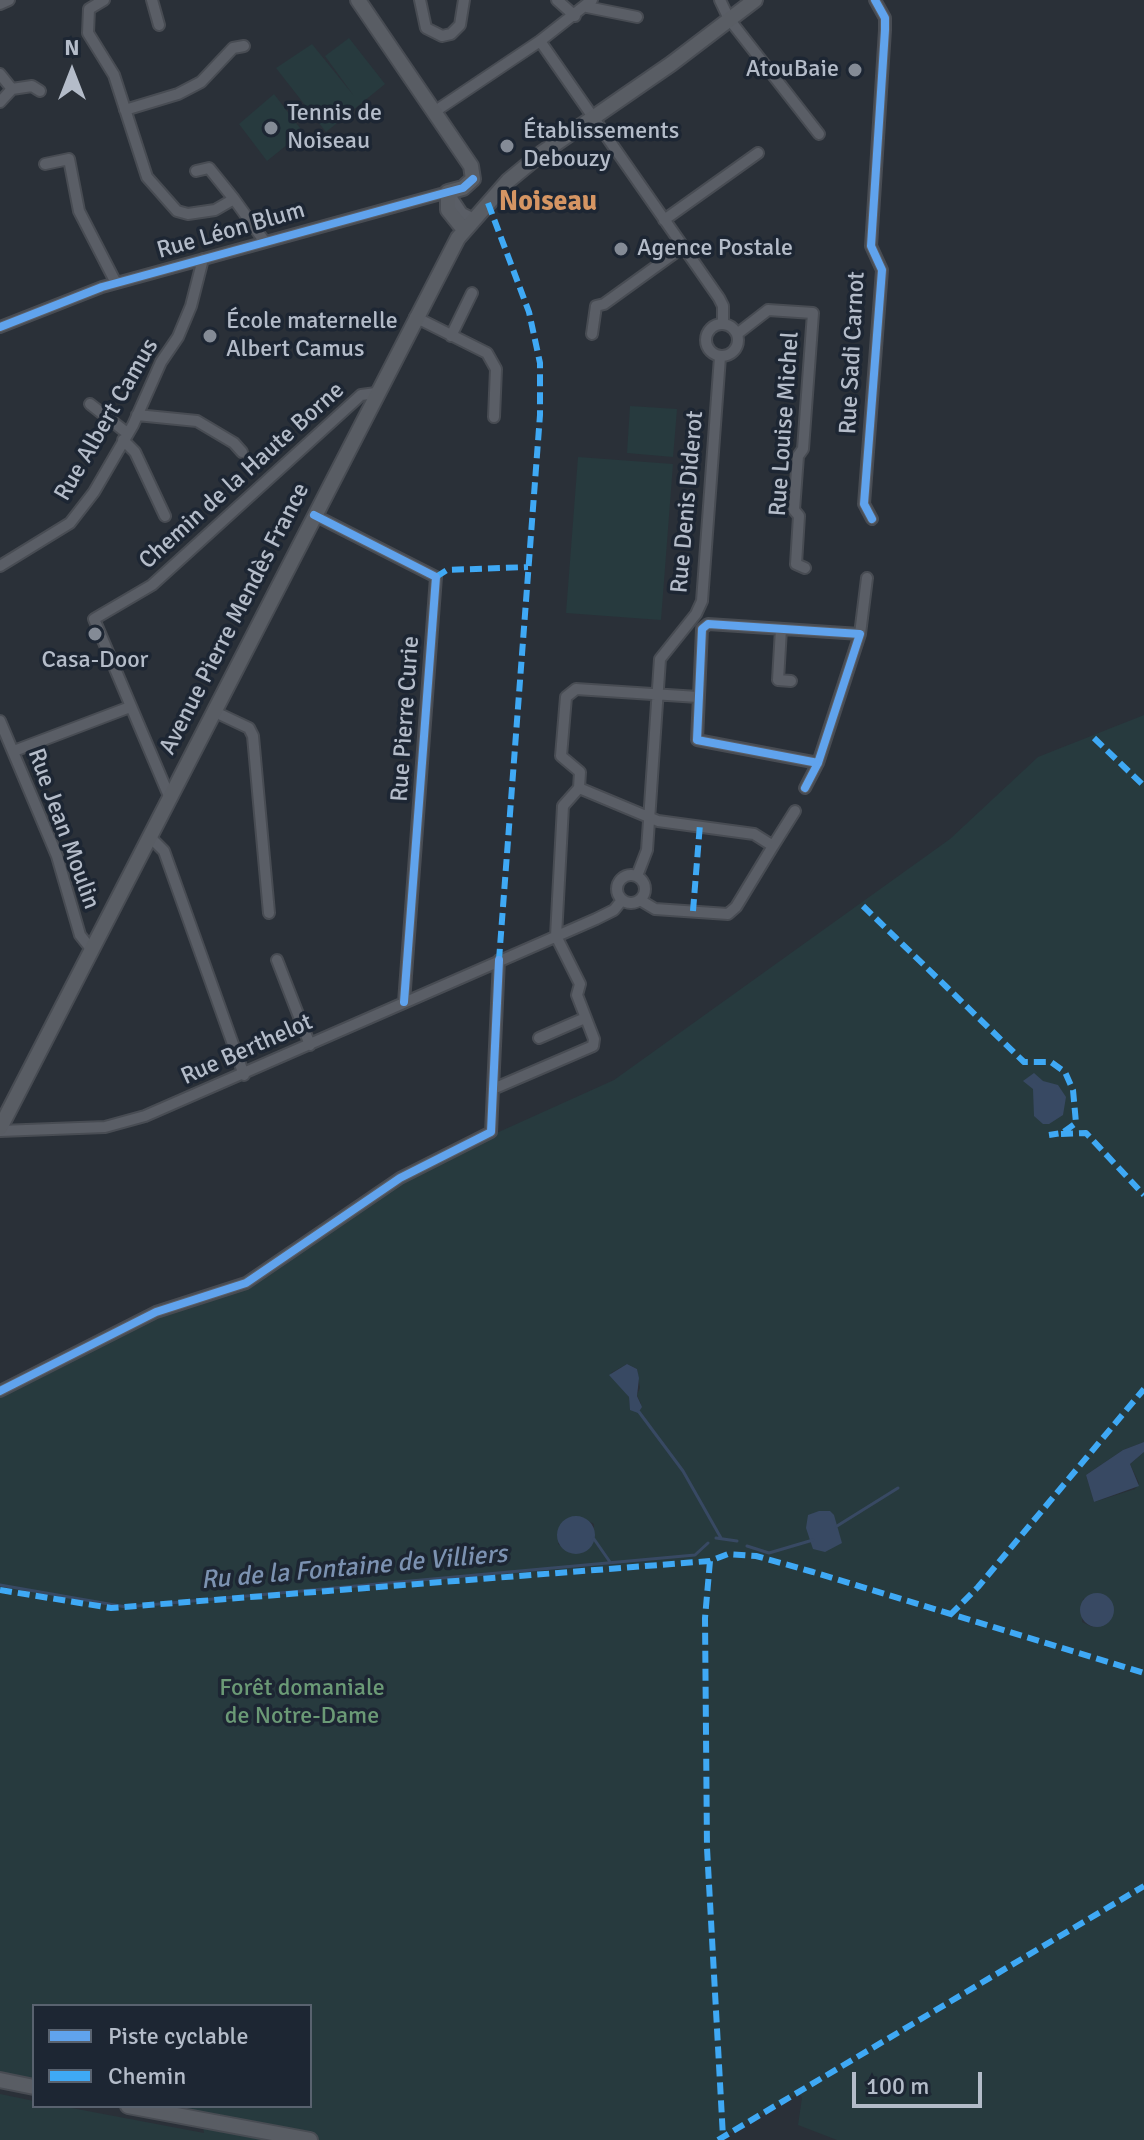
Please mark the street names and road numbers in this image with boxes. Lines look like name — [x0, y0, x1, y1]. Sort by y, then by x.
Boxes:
street label: Rue Léon Blum — [154, 196, 308, 266]
street label: Rue Sadi Carnot — [834, 271, 872, 435]
street label: Rue Louise Michel — [764, 331, 806, 517]
street label: Rue Albert Camus — [49, 334, 165, 506]
street label: Chemin de la Haute Borne — [134, 376, 350, 576]
street label: Rue Denis Diderot — [666, 410, 710, 594]
street label: Avenue Pierre Mendès France — [154, 478, 316, 760]
street label: Rue Pierre Curie — [386, 635, 426, 803]
street label: Rue Jean Moulin — [21, 745, 105, 913]
street label: Rue Berthelot — [177, 1008, 317, 1092]

